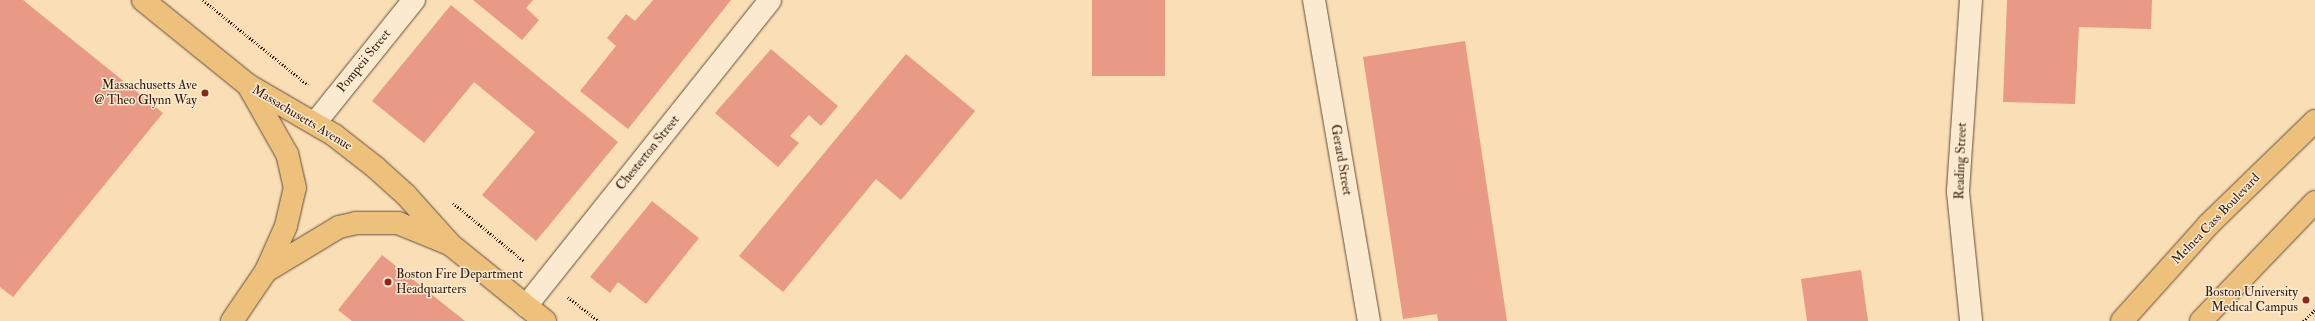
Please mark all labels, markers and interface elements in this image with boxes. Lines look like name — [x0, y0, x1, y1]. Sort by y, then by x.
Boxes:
street label: Pompeii Street — [334, 26, 394, 96]
place label: Massachusetts Ave @ Theo Glynn Way — [94, 78, 197, 109]
street label: Massachusetts Avenue — [249, 82, 355, 154]
marker: Massachusetts Ave @ Theo Glynn Way — [200, 88, 210, 98]
street label: Chesterton Street — [613, 112, 683, 194]
street label: Reading Street — [1952, 122, 1970, 200]
street label: Gerard Street — [1327, 123, 1355, 197]
street label: Melnea Cass Boulevard — [2169, 170, 2263, 268]
place label: Boston Fire Department Headquarters — [396, 267, 523, 298]
marker: Boston Fire Department Headquarters — [383, 277, 393, 287]
place label: Boston University Medical Campus — [2205, 285, 2298, 316]
marker: Boston University Medical Campus — [2301, 295, 2311, 305]

